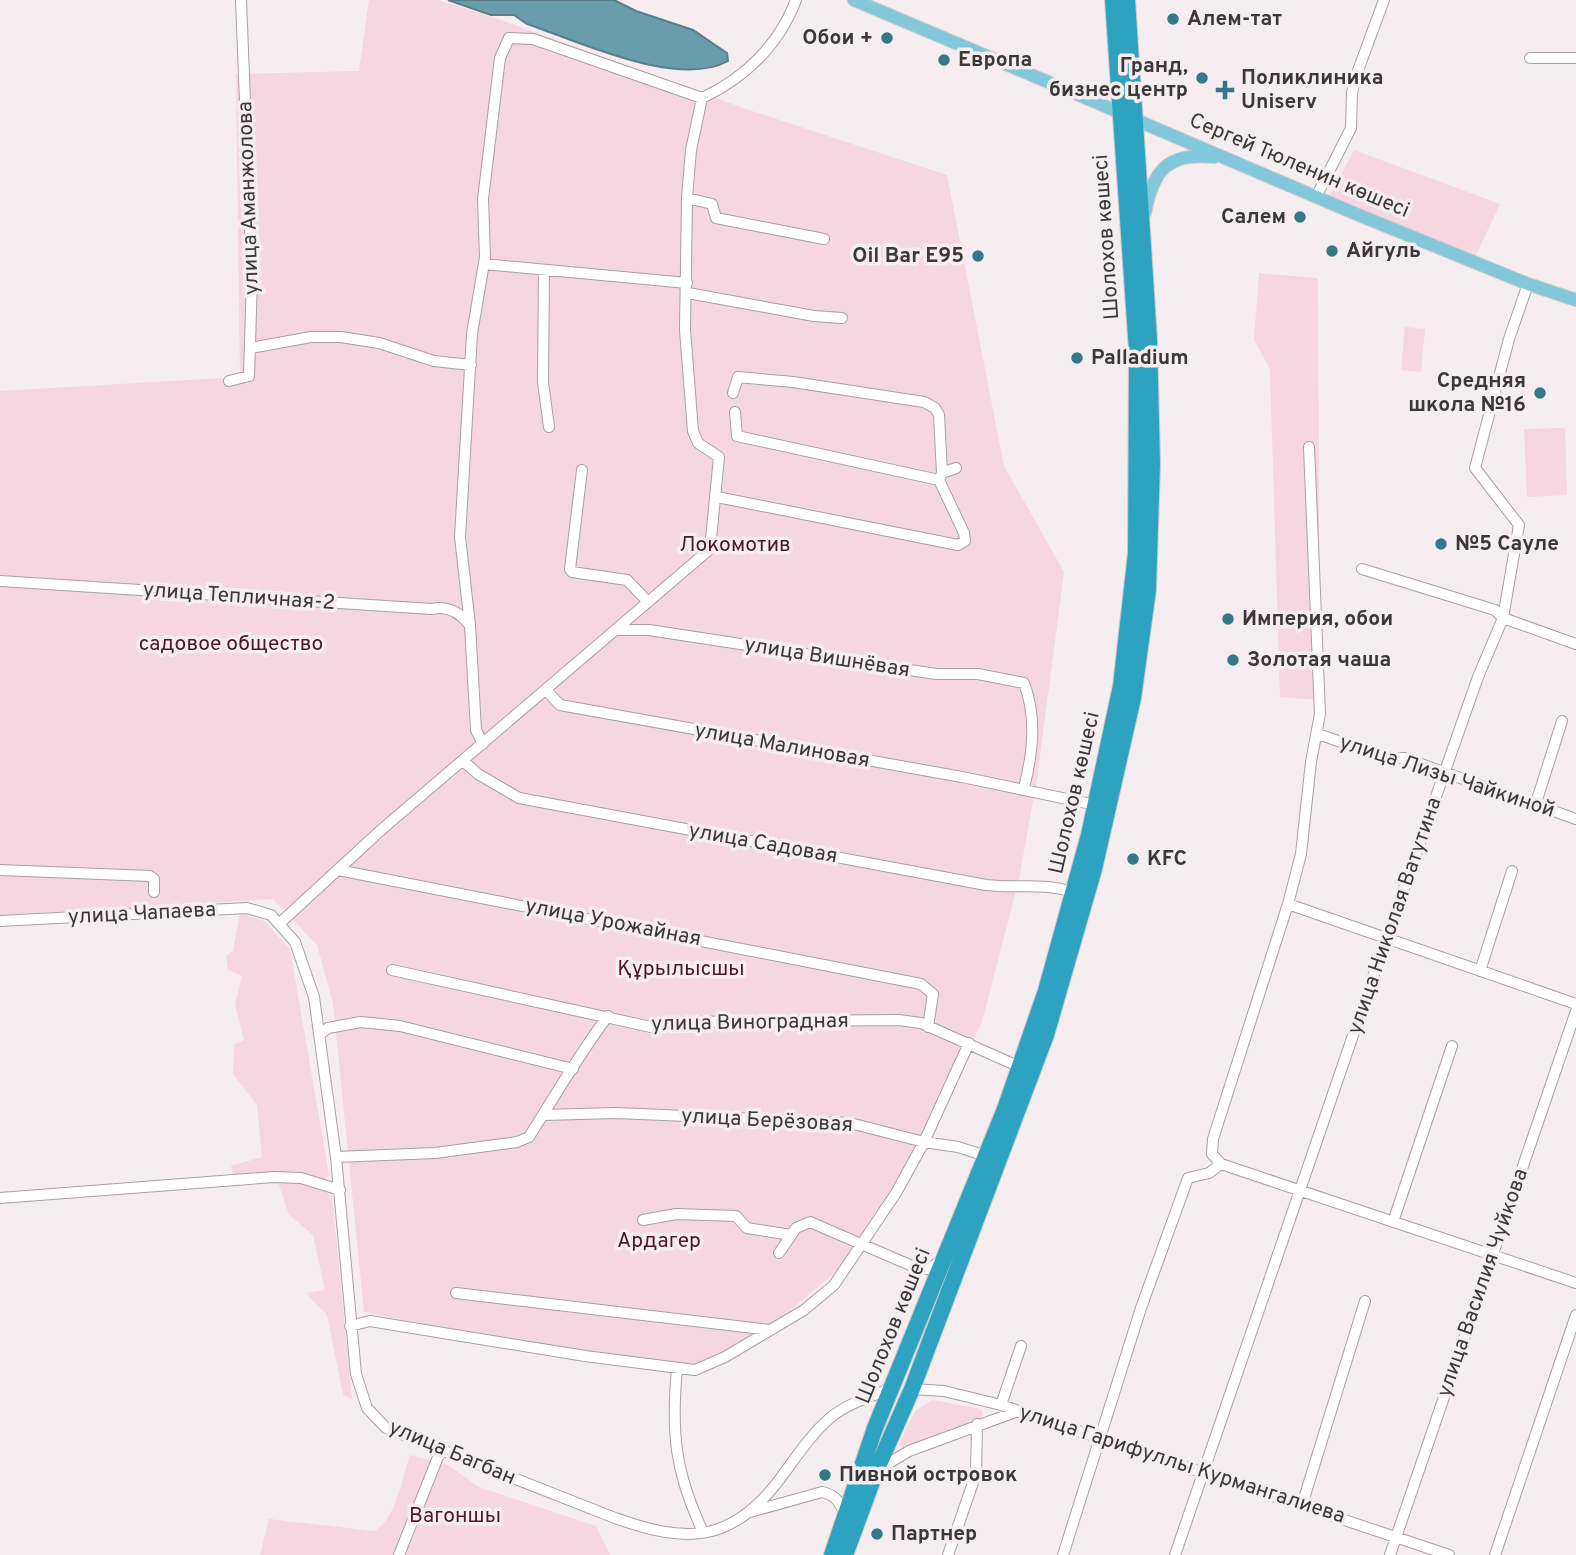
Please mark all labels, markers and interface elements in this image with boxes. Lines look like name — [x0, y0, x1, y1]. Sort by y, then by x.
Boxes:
place label: Алем-тат — [1187, 6, 1282, 33]
marker: Алем-тат — [1165, 11, 1181, 27]
place label: Обои + — [802, 25, 873, 52]
marker: Обои + — [879, 30, 895, 46]
place label: Европа — [958, 47, 1032, 74]
marker: Европа — [936, 52, 952, 68]
place label: Гранд, бизнес центр — [1049, 53, 1188, 104]
place label: Поликлиника Uniserv — [1241, 65, 1384, 116]
marker: Гранд, бизнес центр — [1194, 70, 1210, 86]
marker: Поликлиника Uniserv — [1215, 80, 1235, 100]
street label: улица Аманжолова — [232, 101, 266, 295]
street label: Сергей Тюленин көшесі — [1185, 107, 1413, 225]
street label: Шолохов көшесі — [1088, 153, 1126, 321]
place label: Салем — [1221, 204, 1286, 231]
marker: Салем — [1292, 209, 1308, 225]
place label: Айгуль — [1346, 238, 1421, 265]
place label: Oil Bar E95 — [852, 243, 964, 270]
marker: Айгуль — [1324, 243, 1340, 259]
marker: Oil Bar E95 — [970, 248, 986, 264]
place label: Palladium — [1091, 345, 1189, 372]
marker: Palladium — [1069, 350, 1085, 366]
place label: Средняя школа №16 — [1408, 368, 1526, 419]
marker: Средняя школа №16 — [1532, 385, 1548, 401]
place label: №5 Сауле — [1455, 531, 1559, 558]
park label: Локомотив — [679, 532, 791, 559]
marker: №5 Сауле — [1433, 536, 1449, 552]
street label: улица Тепличная-2 — [142, 577, 336, 617]
place label: Империя, обои — [1242, 606, 1393, 633]
marker: Империя, обои — [1220, 611, 1236, 627]
park label: садовое общество — [139, 631, 323, 658]
street label: улица Вишнёвая — [742, 632, 912, 684]
place label: Золотая чаша — [1247, 647, 1391, 674]
marker: Золотая чаша — [1225, 652, 1241, 668]
street label: Шолохов көшесі — [1043, 709, 1107, 877]
street label: улица Малиновая — [692, 717, 872, 775]
street label: улица Лизы Чайкиной — [1336, 729, 1558, 825]
street label: улица Николая Ватутина — [1342, 794, 1448, 1038]
street label: улица Садовая — [686, 818, 840, 870]
place label: KFC — [1147, 846, 1187, 873]
marker: KFC — [1125, 851, 1141, 867]
street label: улица Урожайная — [523, 893, 703, 953]
street label: улица Чапаева — [67, 897, 217, 931]
park label: Құрылысшы — [617, 956, 745, 983]
street label: улица Виноградная — [651, 1008, 849, 1038]
street label: улица Берёзовая — [680, 1103, 854, 1139]
street label: улица Василия Чуйкова — [1431, 1165, 1535, 1401]
park label: Ардагер — [617, 1228, 701, 1255]
street label: Шолохов көшесі — [850, 1244, 938, 1408]
street label: улица Гарифуллы Курмангалиева — [1016, 1399, 1348, 1531]
street label: улица Багбан — [384, 1414, 520, 1492]
place label: Пивной островок — [839, 1462, 1017, 1489]
marker: Пивной островок — [817, 1467, 833, 1483]
park label: Вагоншы — [409, 1503, 501, 1530]
place label: Партнер — [891, 1521, 977, 1548]
marker: Партнер — [869, 1526, 885, 1542]

